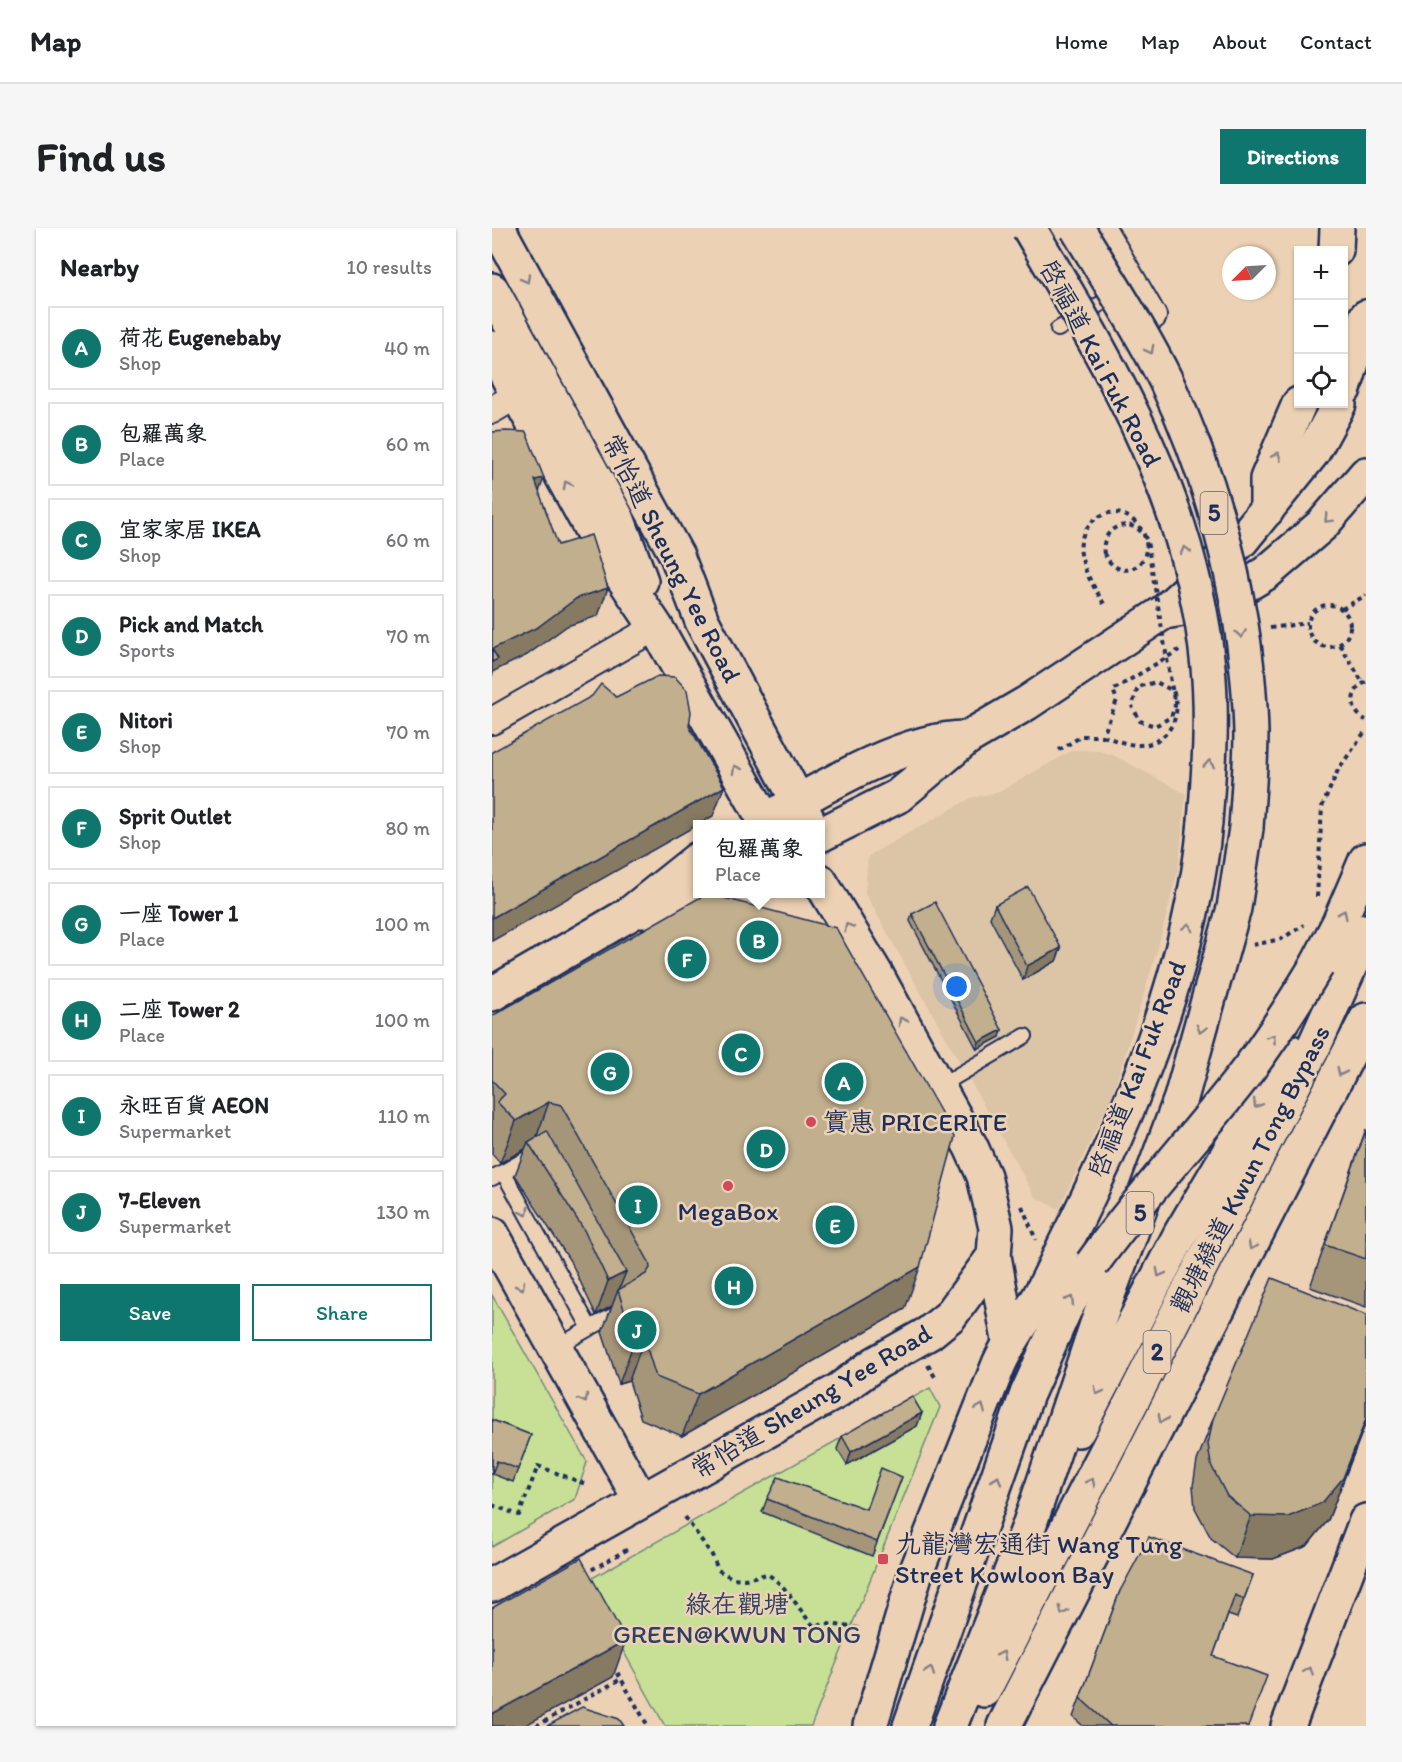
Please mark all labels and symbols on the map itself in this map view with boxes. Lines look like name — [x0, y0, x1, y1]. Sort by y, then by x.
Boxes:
north arrow — [1222, 246, 1276, 300]
street label: 啓福道 Kai Fuk Road — [1033, 254, 1169, 472]
one-way arrow — [519, 273, 530, 284]
one-way arrow — [1142, 344, 1154, 355]
street label: 常怡道 Sheung Yee Road — [595, 428, 749, 688]
one-way arrow — [1270, 451, 1282, 462]
one-way arrow — [563, 481, 574, 491]
road number: 5 — [1200, 492, 1228, 534]
one-way arrow — [1324, 512, 1335, 522]
one-way arrow — [1179, 545, 1192, 555]
one-way arrow — [1235, 630, 1247, 639]
one-way arrow — [1202, 759, 1215, 768]
one-way arrow — [732, 765, 743, 776]
one-way arrow — [1336, 909, 1348, 920]
pin: B — [740, 918, 778, 962]
one-way arrow — [1181, 922, 1194, 932]
one-way arrow — [844, 923, 855, 933]
pin: F — [668, 936, 706, 982]
street label: 啓福道 Kai Fuk Road — [1081, 956, 1193, 1182]
your location — [942, 972, 971, 1001]
one-way arrow — [898, 1017, 909, 1027]
street label: 觀塘繞道 Kwun Tong Bypass — [1163, 1019, 1337, 1319]
one-way arrow — [1196, 1023, 1208, 1034]
pin: C — [722, 1030, 760, 1076]
one-way arrow — [1265, 1033, 1276, 1044]
pin: G — [590, 1050, 630, 1094]
pin: A — [824, 1060, 864, 1104]
one-way arrow — [1336, 1066, 1348, 1077]
one-way arrow — [1253, 1098, 1264, 1108]
place label: 實惠 PRICERITE — [823, 1106, 1007, 1138]
marker: 實惠 PRICERITE — [804, 1115, 818, 1129]
pin: D — [746, 1126, 786, 1172]
marker: MegaBox — [721, 1179, 735, 1193]
pin: I — [618, 1182, 658, 1228]
road number: 5 — [1126, 1192, 1154, 1234]
place label: MegaBox — [678, 1195, 778, 1227]
pin: E — [816, 1202, 854, 1248]
one-way arrow — [518, 1206, 530, 1216]
one-way arrow — [1247, 1239, 1259, 1250]
pin: H — [714, 1264, 754, 1308]
one-way arrow — [1156, 1267, 1167, 1278]
one-way arrow — [513, 1279, 525, 1290]
one-way arrow — [1063, 1295, 1075, 1306]
pin: J — [618, 1308, 656, 1352]
street label: 常怡道 Sheung Yee Road — [685, 1316, 938, 1485]
road number: 2 — [1144, 1331, 1170, 1373]
one-way arrow — [1094, 1385, 1106, 1396]
one-way arrow — [577, 1393, 588, 1403]
one-way arrow — [974, 1403, 986, 1414]
one-way arrow — [1158, 1413, 1169, 1423]
one-way arrow — [990, 1475, 1002, 1486]
one-way arrow — [1084, 1477, 1095, 1488]
place label: 九龍灣宏通街 Wang Tung Street Kowloon Bay — [895, 1528, 1183, 1590]
marker: 九龍灣宏通街 Wang Tung Street Kowloon Bay — [876, 1552, 890, 1566]
park label: 綠在觀塘 GREEN@KWUN TONG — [613, 1588, 861, 1650]
one-way arrow — [1059, 1605, 1070, 1615]
one-way arrow — [995, 1651, 1006, 1662]
one-way arrow — [922, 1666, 935, 1677]
one-way arrow — [1301, 1667, 1314, 1677]

